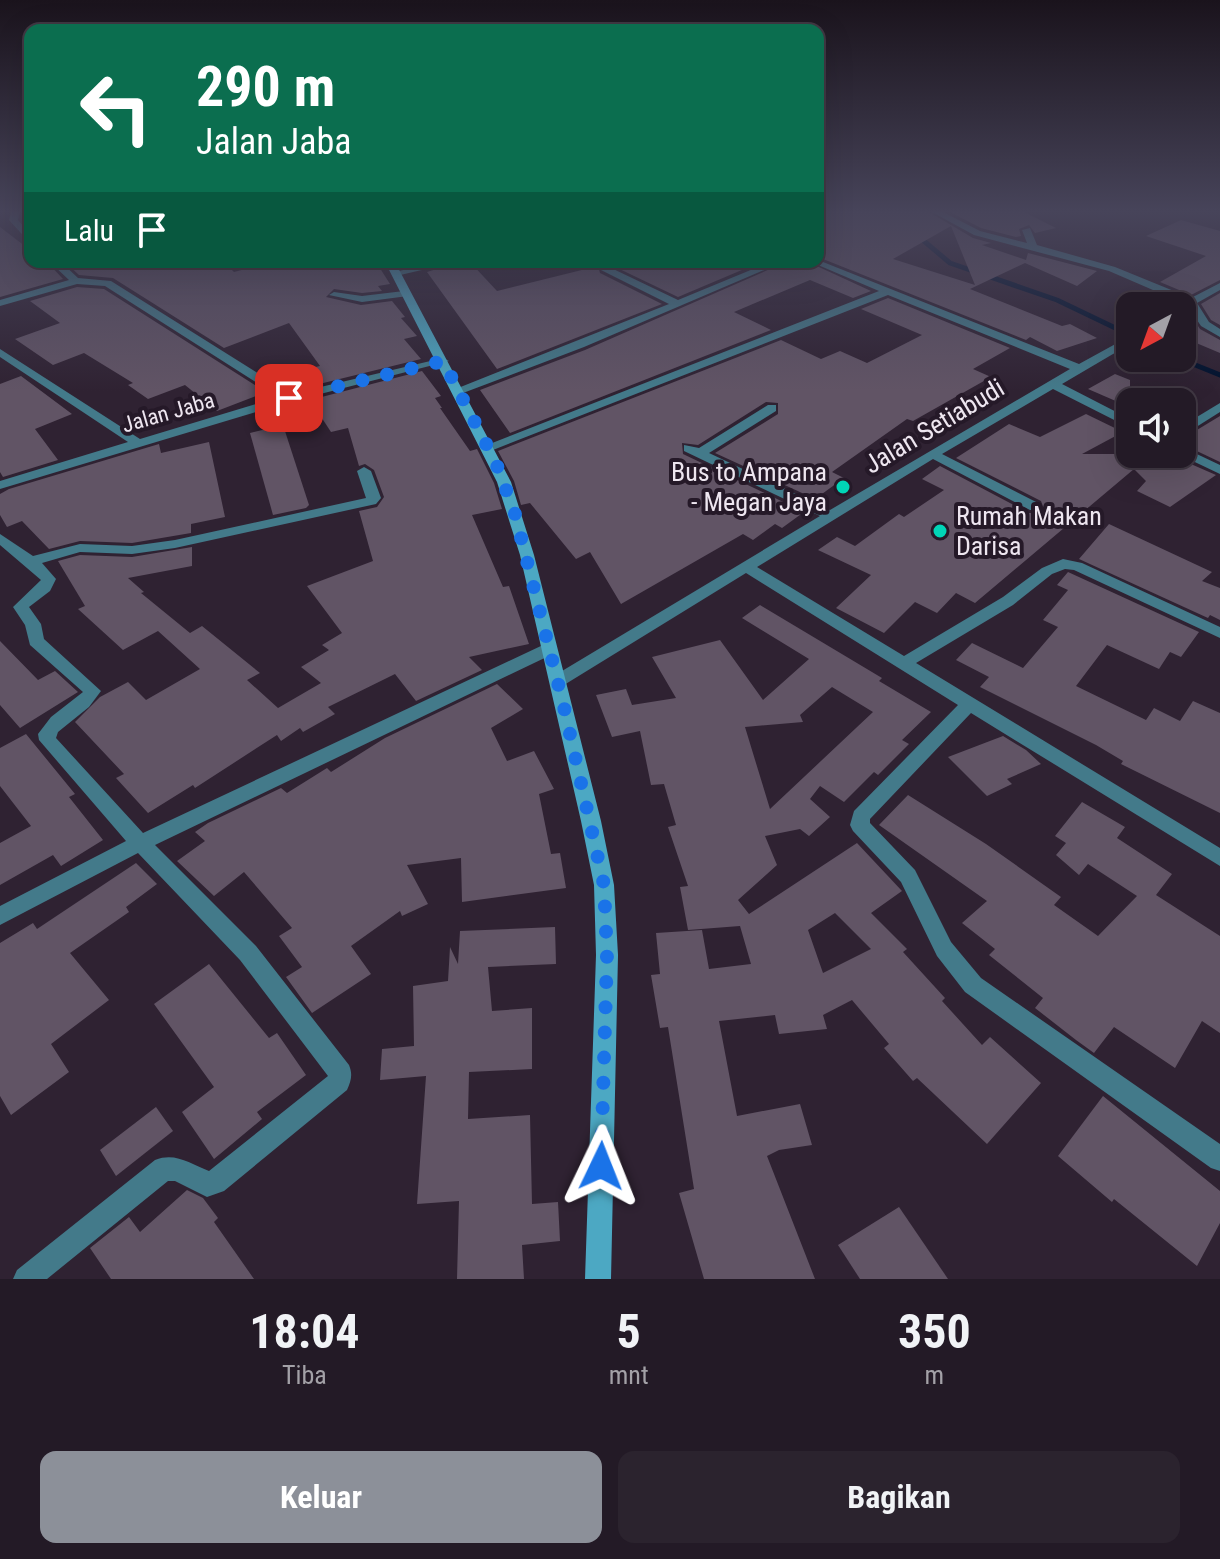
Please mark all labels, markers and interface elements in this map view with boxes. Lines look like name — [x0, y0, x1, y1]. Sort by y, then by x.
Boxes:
text: 290 m — [196, 54, 335, 120]
icon: left — [64, 56, 168, 160]
text: Jalan Jaba — [196, 121, 352, 163]
icon: arrive — [130, 208, 174, 252]
text: Lalu — [64, 213, 114, 248]
north arrow — [1116, 292, 1196, 372]
map controls — [1116, 292, 1196, 468]
pin — [255, 364, 323, 432]
street label: Jalan Setiabudi — [859, 372, 1009, 480]
icon: arrive — [267, 376, 311, 420]
street label: Jalan Jaba — [119, 387, 217, 438]
button: sound — [1116, 388, 1196, 468]
place label: Bus to Ampana - Megan Jaya — [671, 457, 827, 517]
marker: Bus to Ampana - Megan Jaya — [834, 478, 852, 496]
place label: Rumah Makan Darisa — [956, 501, 1102, 561]
marker: Rumah Makan Darisa — [931, 522, 949, 540]
position arrow — [559, 1124, 643, 1208]
text: 18:04 — [249, 1303, 359, 1360]
text: 5 — [617, 1303, 641, 1360]
text: 350 — [898, 1303, 971, 1360]
text: Tiba — [282, 1360, 327, 1390]
text: mnt — [609, 1360, 649, 1390]
text: m — [925, 1360, 944, 1390]
button: Keluar — [40, 1451, 602, 1543]
button: Bagikan — [618, 1451, 1180, 1543]

